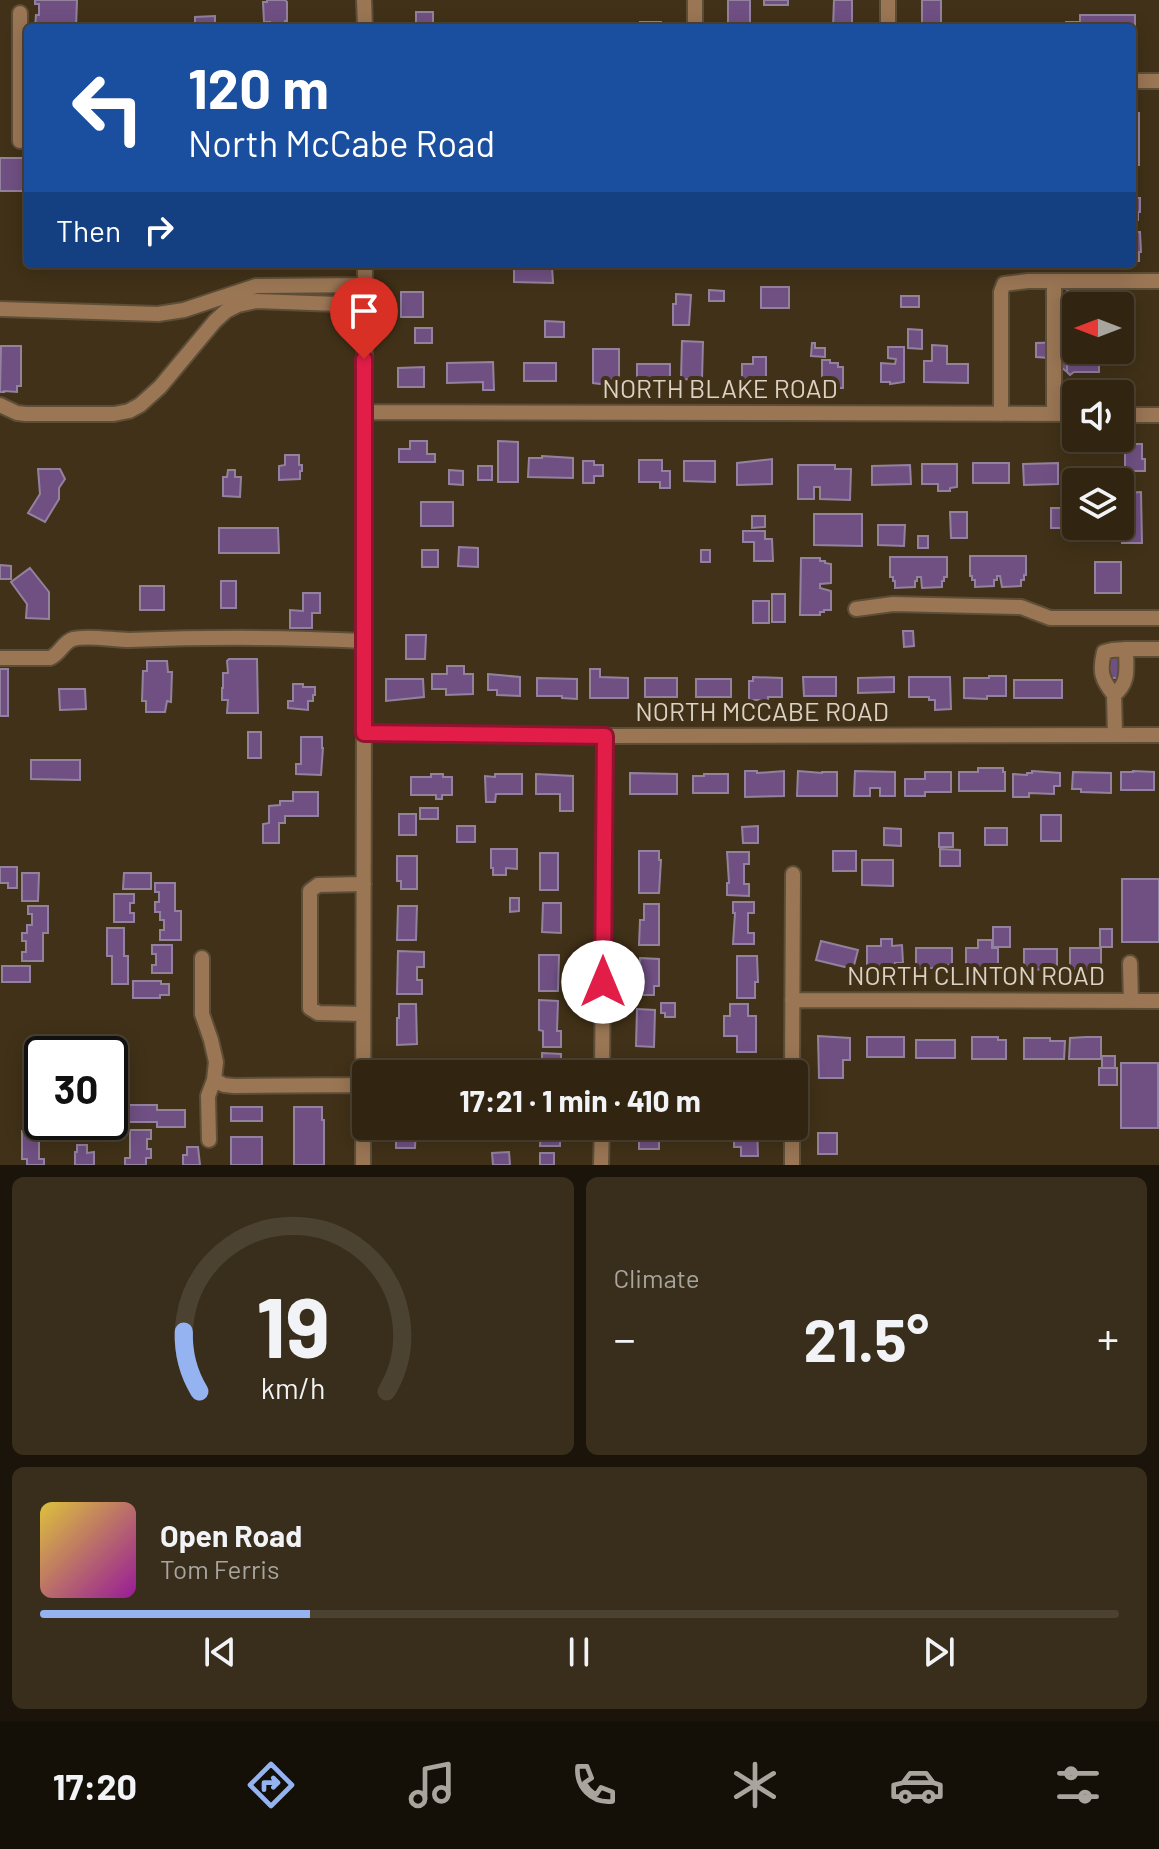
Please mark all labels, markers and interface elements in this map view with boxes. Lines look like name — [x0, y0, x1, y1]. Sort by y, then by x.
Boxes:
text: 120 m — [188, 53, 329, 120]
icon: left — [56, 56, 160, 160]
text: North McCabe Road — [188, 121, 495, 164]
icon: right — [137, 208, 181, 252]
text: Then — [56, 212, 121, 248]
pin — [330, 277, 398, 359]
icon: arrive — [342, 289, 386, 333]
north arrow — [1062, 292, 1134, 364]
map controls — [1062, 292, 1134, 540]
street label: NORTH BLAKE ROAD — [602, 372, 838, 403]
button: sound — [1062, 380, 1134, 452]
button: layers — [1062, 468, 1134, 540]
street label: NORTH MCCABE ROAD — [635, 695, 889, 726]
position arrow — [561, 940, 645, 1024]
street label: NORTH CLINTON ROAD — [847, 959, 1105, 990]
speed limit sign: 30 — [24, 1036, 128, 1140]
text: 17:21 · 1 min · 410 m — [459, 1082, 701, 1118]
text: Climate — [614, 1262, 700, 1293]
text: 19 — [256, 1275, 330, 1375]
text: 21.5° — [803, 1302, 929, 1374]
text: − — [614, 1311, 636, 1364]
text: + — [1097, 1311, 1119, 1364]
text: km/h — [260, 1370, 325, 1405]
text: Open Road — [160, 1517, 302, 1553]
text: Tom Ferris — [160, 1553, 280, 1584]
icon: previous — [198, 1630, 242, 1674]
icon: pause — [557, 1630, 601, 1674]
icon: next — [917, 1630, 961, 1674]
icon: directions — [243, 1757, 299, 1813]
icon: music — [404, 1757, 460, 1813]
icon: phone — [566, 1757, 622, 1813]
icon: climate — [727, 1757, 783, 1813]
icon: car — [889, 1757, 945, 1813]
icon: filters — [1050, 1757, 1106, 1813]
text: 17:20 — [53, 1764, 137, 1807]

